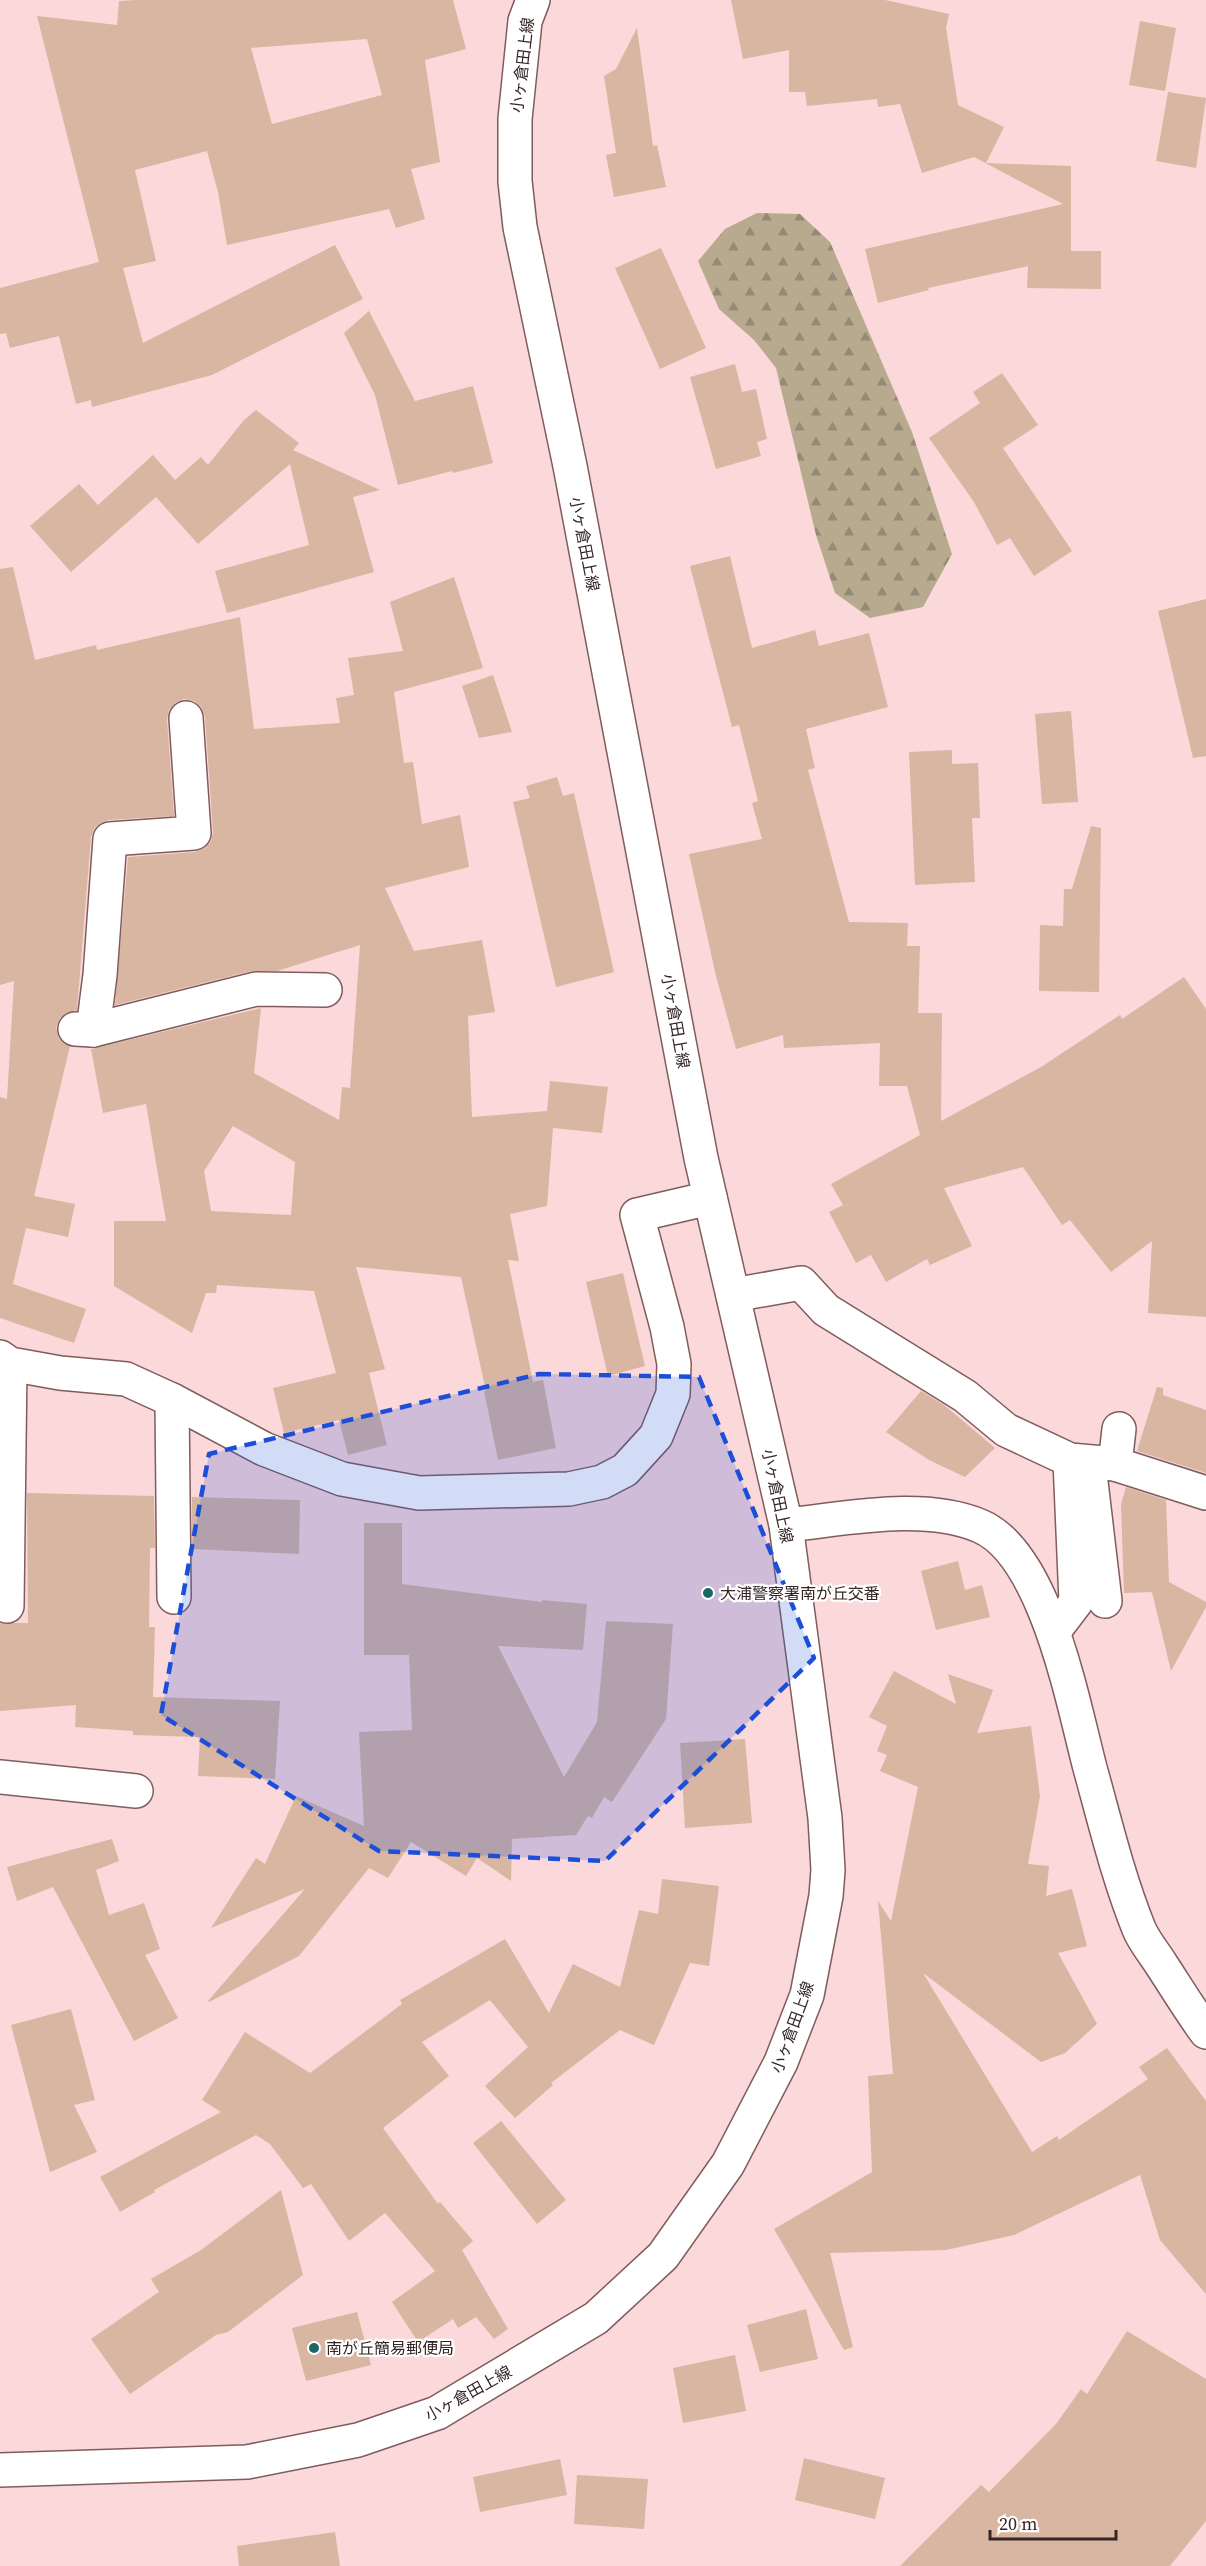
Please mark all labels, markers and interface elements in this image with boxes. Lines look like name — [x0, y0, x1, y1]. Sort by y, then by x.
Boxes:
street label: 小ヶ倉田上線 — [505, 16, 539, 114]
street label: 小ヶ倉田上線 — [565, 495, 605, 593]
street label: 小ヶ倉田上線 — [657, 972, 695, 1070]
street label: 小ヶ倉田上線 — [757, 1447, 799, 1545]
place label: 大浦警察署南が丘交番 — [720, 1582, 880, 1604]
marker: 大浦警察署南が丘交番 — [701, 1586, 715, 1600]
street label: 小ヶ倉田上線 — [765, 1978, 819, 2076]
place label: 南が丘簡易郵便局 — [326, 2337, 454, 2359]
marker: 南が丘簡易郵便局 — [307, 2341, 321, 2355]
street label: 小ヶ倉田上線 — [421, 2360, 515, 2426]
scale bar — [990, 2503, 1116, 2541]
text: 20 m — [999, 2511, 1037, 2536]

